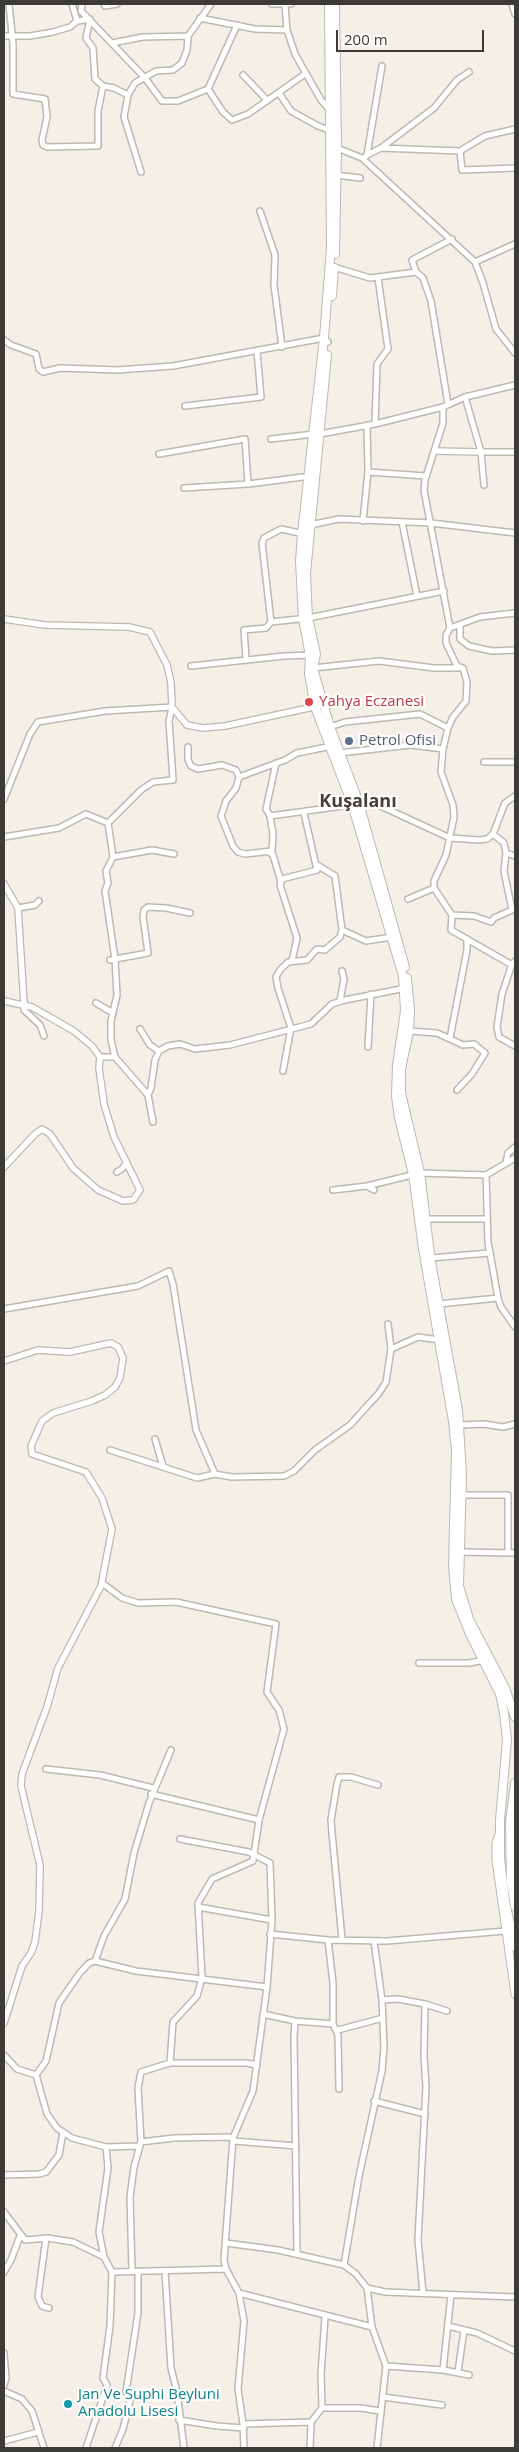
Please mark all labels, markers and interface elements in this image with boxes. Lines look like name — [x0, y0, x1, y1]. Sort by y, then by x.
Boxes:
scale bar — [339, 20, 486, 52]
text: 200 m — [344, 29, 388, 49]
place label: Yahya Eczanesi — [319, 693, 424, 711]
marker: Yahya Eczanesi — [303, 696, 315, 708]
place label: Petrol Ofisi — [359, 732, 436, 750]
marker: Petrol Ofisi — [343, 735, 355, 747]
district label: Kuşalanı — [319, 791, 397, 813]
place label: Jan Ve Suphi Beyluni Anadolu Lisesi — [78, 2386, 220, 2421]
marker: Jan Ve Suphi Beyluni Anadolu Lisesi — [62, 2398, 74, 2410]

